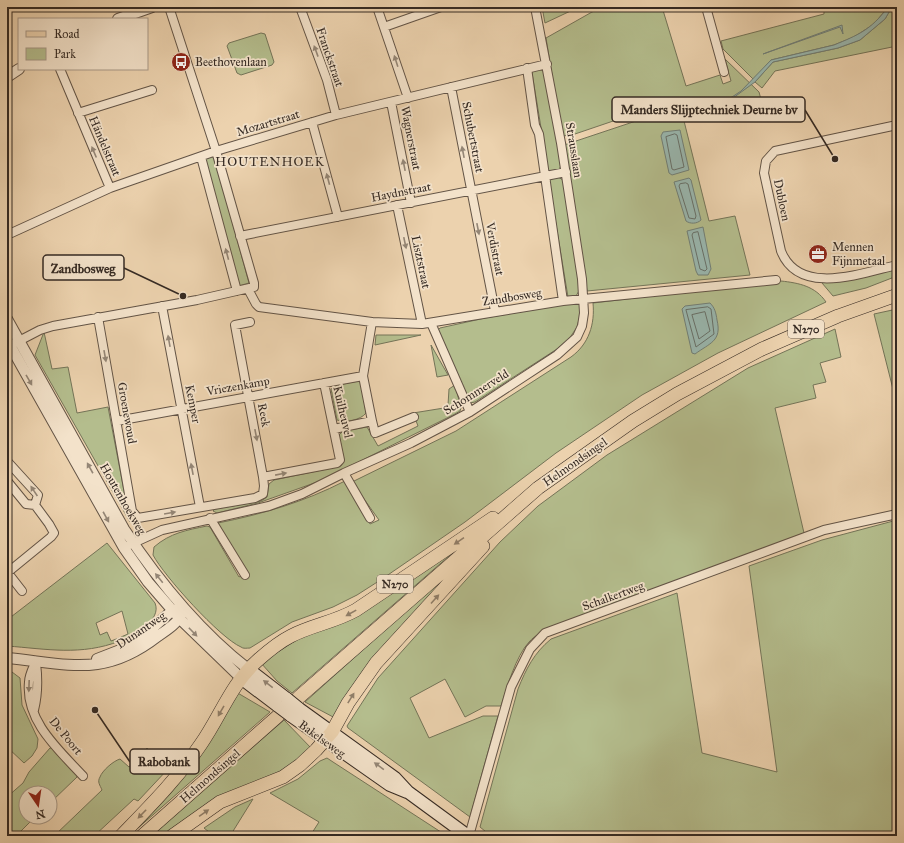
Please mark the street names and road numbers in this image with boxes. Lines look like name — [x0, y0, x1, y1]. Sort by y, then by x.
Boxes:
street label: Franckstraat — [313, 26, 347, 89]
street label: Schubertstraat — [459, 100, 487, 174]
street label: Wagnerstraat — [397, 105, 424, 172]
street label: Mozartstraat — [235, 107, 302, 139]
street label: Händelstraat — [86, 114, 124, 179]
street label: Strausslaan — [563, 121, 585, 179]
street label: Dubloen — [771, 178, 793, 223]
street label: Haydnstraat — [370, 179, 433, 205]
street label: Verdistraat — [483, 220, 507, 277]
street label: Lisztstraat — [409, 234, 434, 291]
street label: Zandbosweg — [481, 285, 543, 310]
road number: N270 — [788, 320, 824, 338]
street label: Schommerveld — [441, 366, 511, 418]
street label: Vriezenkamp — [204, 374, 271, 399]
street label: Groenewoud — [115, 381, 139, 445]
street label: Kemper — [182, 384, 204, 425]
street label: Kuilheuvel — [330, 385, 356, 440]
street label: Reek — [255, 402, 273, 428]
street label: Helmondsingel — [540, 434, 611, 490]
street label: Houtenhoekweg — [96, 461, 149, 538]
road number: N270 — [377, 575, 413, 593]
street label: Schalkertweg — [580, 578, 646, 615]
street label: Dunantweg — [114, 608, 169, 652]
street label: De Poort — [47, 714, 86, 758]
street label: Bakelseweg — [295, 717, 348, 762]
street label: Helmondsingel — [177, 746, 244, 807]

